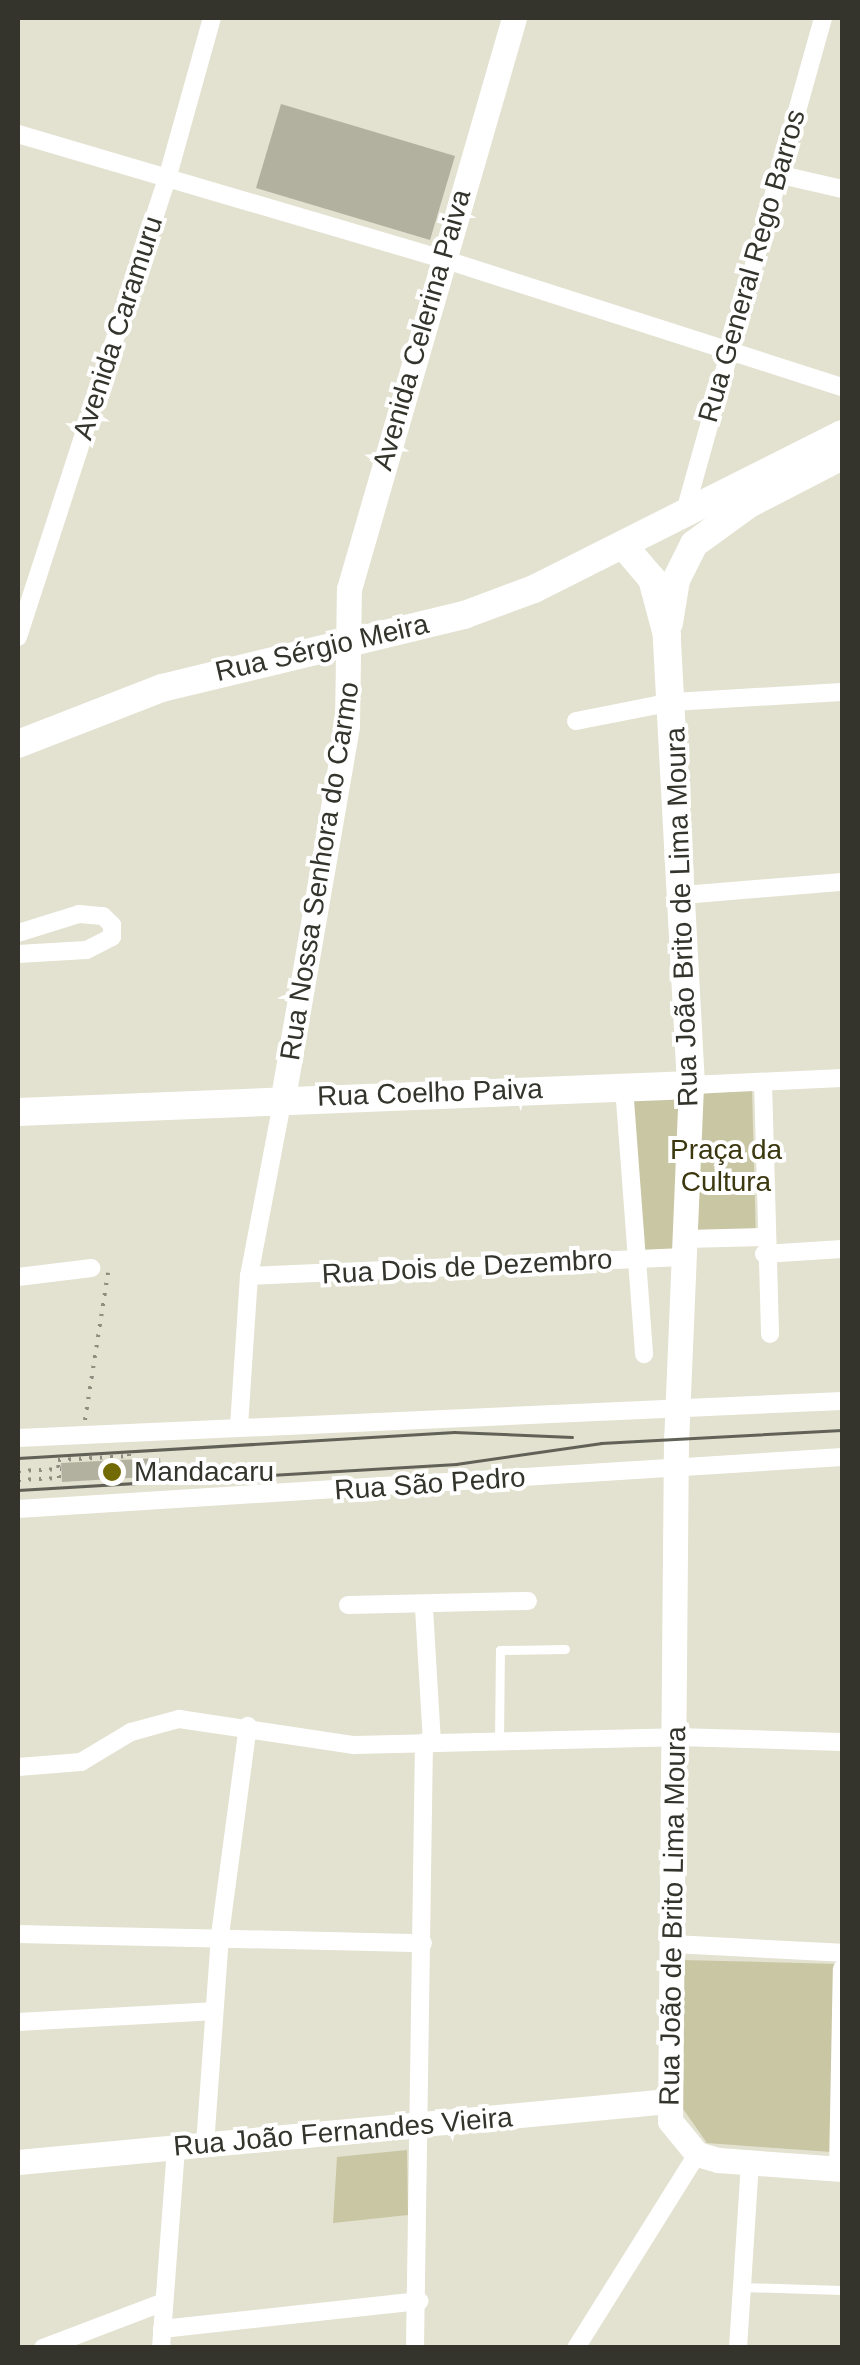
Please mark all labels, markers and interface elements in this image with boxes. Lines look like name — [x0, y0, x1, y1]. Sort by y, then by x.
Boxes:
street label: Rua General Rego Barros — [691, 106, 813, 426]
street label: Avenida Celerina Paiva — [366, 186, 478, 474]
street label: Avenida Caramuru — [66, 212, 170, 444]
street label: Rua Sérgio Meira — [212, 607, 432, 689]
street label: Rua Nossa Senhora do Carmo — [273, 679, 367, 1063]
street label: Rua João Brito de Lima Moura — [659, 727, 705, 1107]
street label: Rua Coelho Paiva — [317, 1072, 543, 1114]
park label: Praça da Cultura — [670, 1133, 782, 1199]
street label: Rua Dois de Dezembro — [321, 1243, 613, 1291]
place label: Mandacaru — [134, 1455, 274, 1489]
marker: Mandacaru — [99, 1459, 125, 1485]
street label: Rua São Pedro — [333, 1461, 527, 1507]
street label: Rua João de Brito Lima Moura — [653, 1726, 693, 2106]
street label: Rua João Fernandes Vieira — [172, 2100, 514, 2164]

